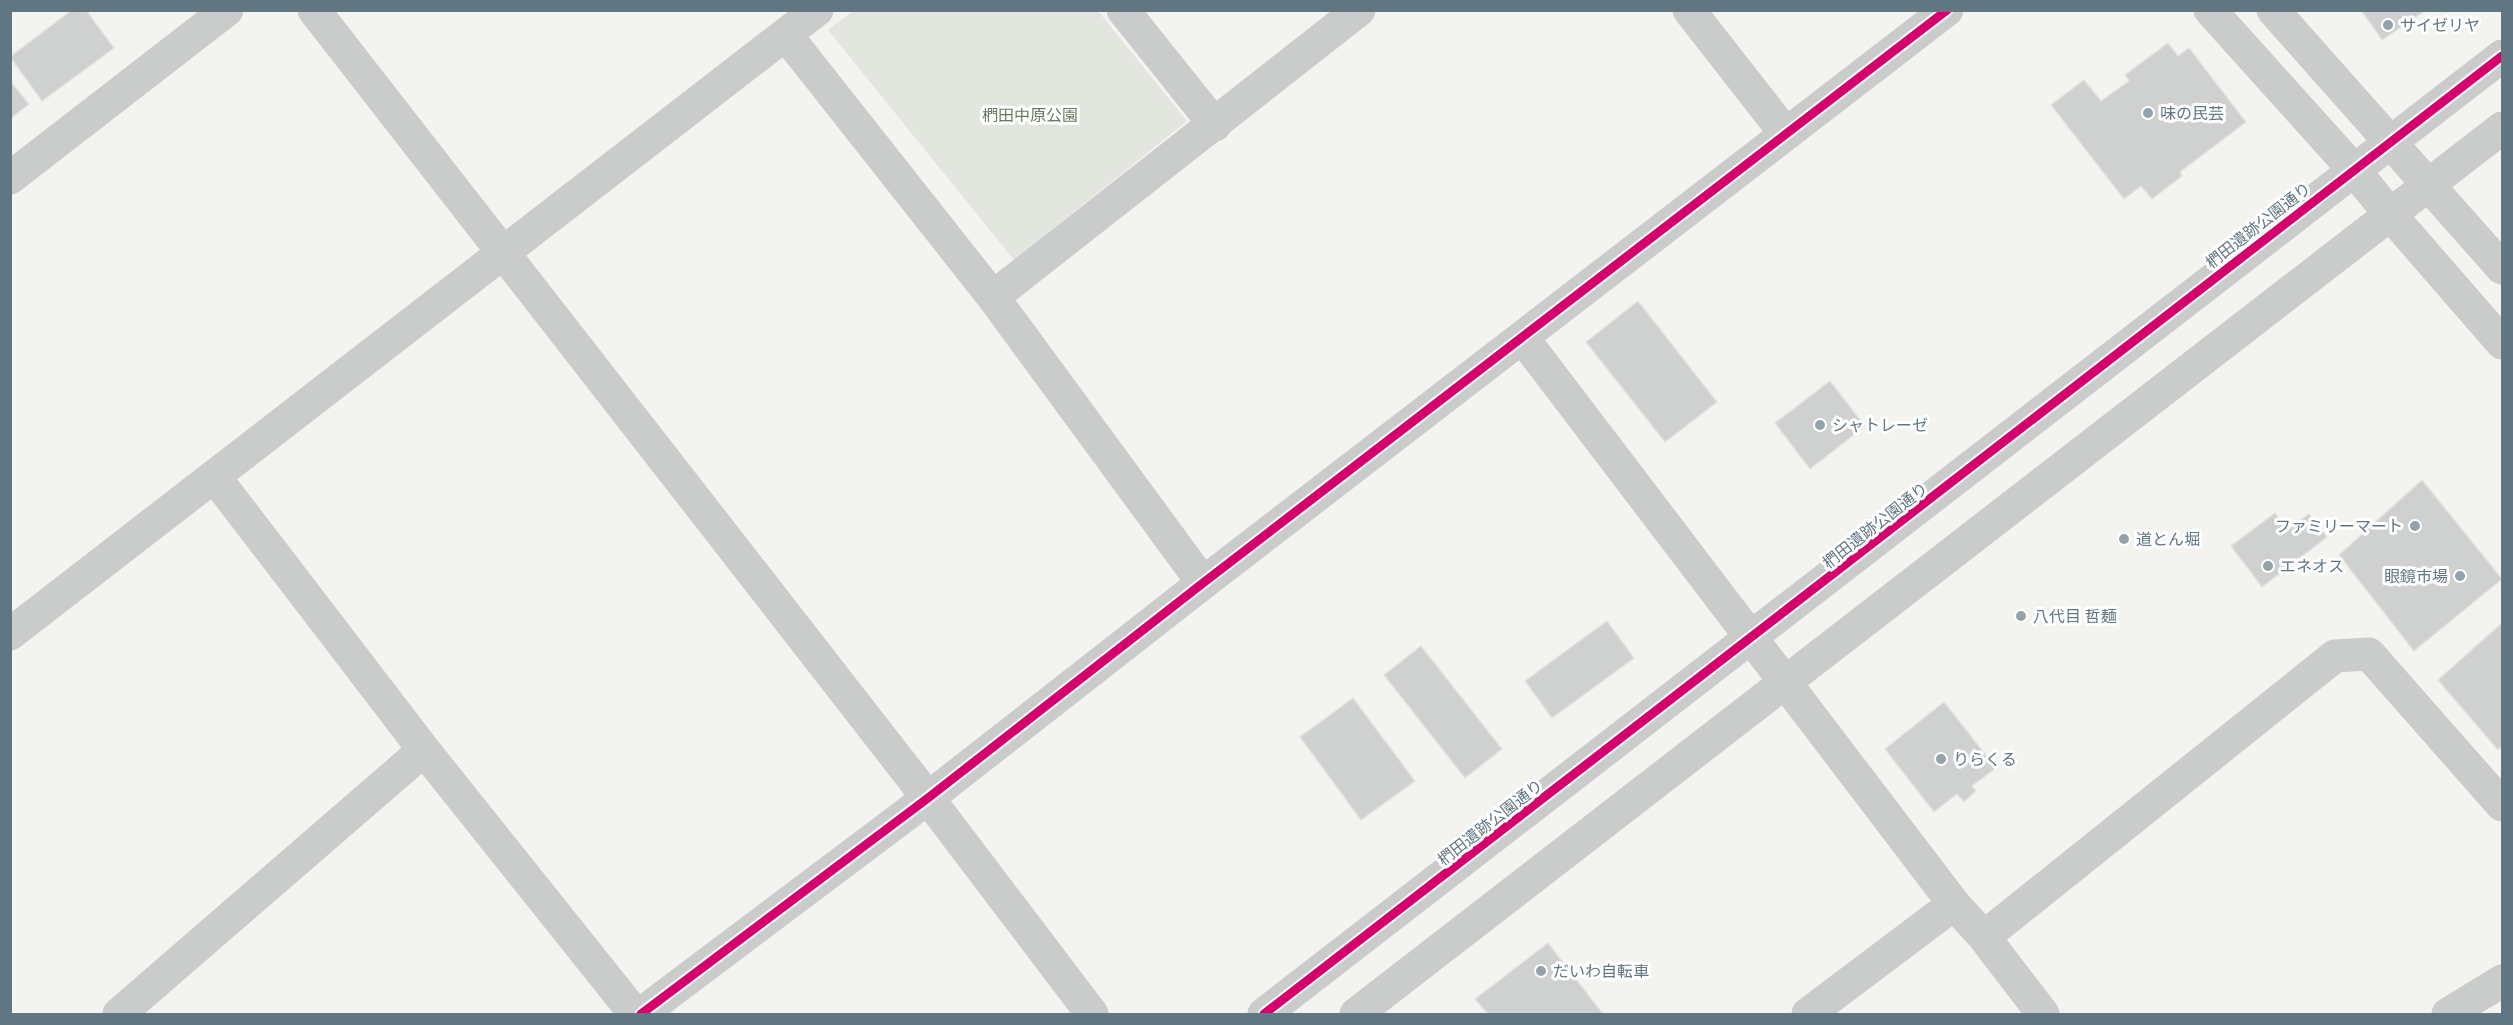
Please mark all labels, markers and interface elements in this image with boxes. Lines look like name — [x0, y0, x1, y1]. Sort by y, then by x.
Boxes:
place label: サイゼリヤ — [2400, 17, 2480, 37]
marker: サイゼリヤ — [2381, 18, 2395, 32]
place label: 味の民芸 — [2160, 105, 2224, 125]
marker: 味の民芸 — [2141, 106, 2155, 120]
park label: 椚田中原公園 — [982, 107, 1078, 127]
street label: 椚田遺跡公園通り — [2203, 179, 2316, 274]
place label: シャトレーゼ — [1832, 417, 1928, 437]
marker: シャトレーゼ — [1813, 418, 1827, 432]
street label: 椚田遺跡公園通り — [1820, 479, 1933, 574]
place label: ファミリーマート — [2275, 518, 2403, 538]
marker: ファミリーマート — [2408, 519, 2422, 533]
place label: 道とん堀 — [2136, 531, 2200, 551]
marker: 道とん堀 — [2117, 532, 2131, 546]
place label: エネオス — [2280, 558, 2344, 578]
marker: エネオス — [2261, 559, 2275, 573]
place label: 眼鏡市場 — [2384, 568, 2448, 588]
marker: 眼鏡市場 — [2453, 569, 2467, 583]
place label: 八代目 哲麺 — [2033, 608, 2117, 628]
marker: 八代目 哲麺 — [2014, 609, 2028, 623]
place label: りらくる — [1953, 751, 2017, 771]
marker: りらくる — [1934, 752, 1948, 766]
street label: 椚田遺跡公園通り — [1435, 776, 1548, 871]
place label: だいわ自転車 — [1553, 963, 1649, 983]
marker: だいわ自転車 — [1534, 964, 1548, 978]

